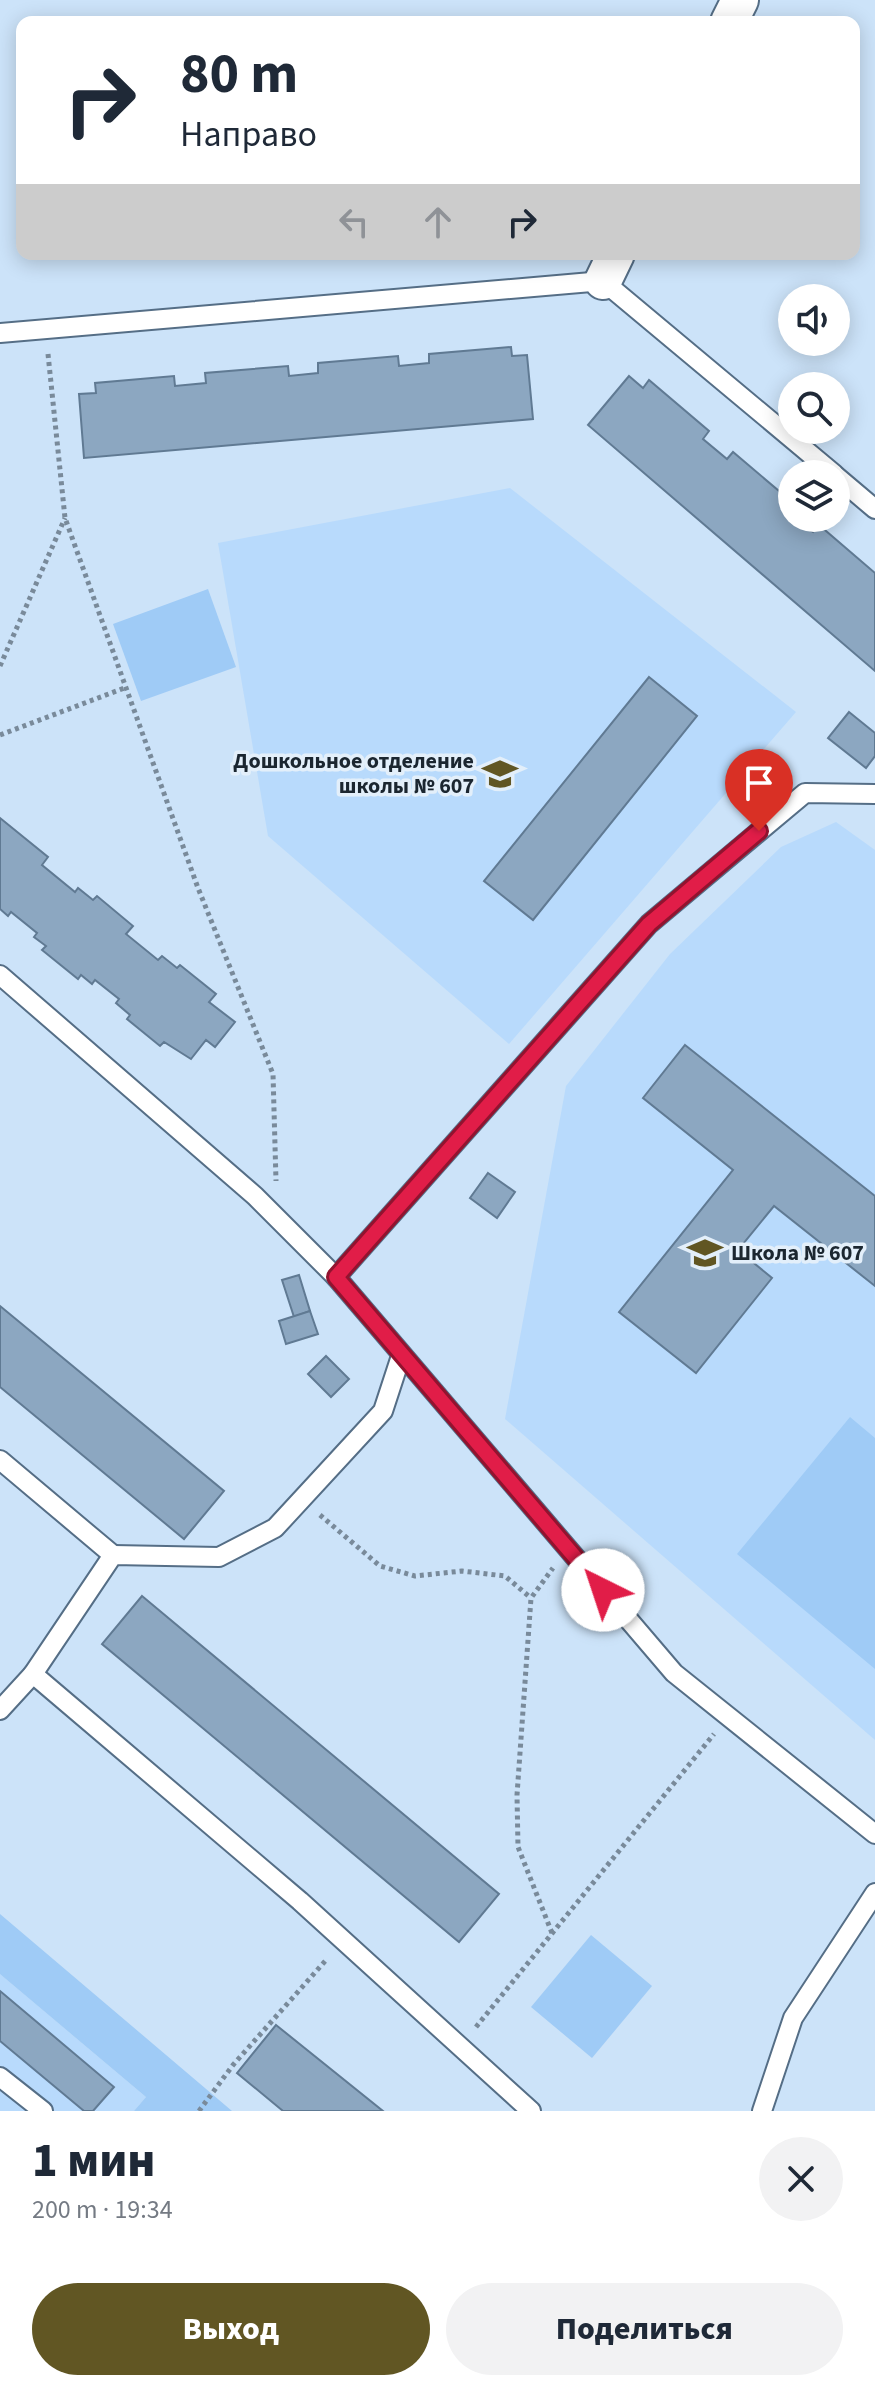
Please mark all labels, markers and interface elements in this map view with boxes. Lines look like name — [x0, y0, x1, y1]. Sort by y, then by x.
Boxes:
text: 80 m — [180, 35, 298, 114]
icon: right — [48, 48, 152, 152]
text: Направо — [180, 109, 317, 160]
icon: left — [332, 200, 376, 244]
icon: ahead — [416, 200, 460, 244]
icon: right — [500, 200, 544, 244]
map controls — [778, 284, 850, 532]
button: sound — [778, 284, 850, 356]
button: search — [778, 372, 850, 444]
button: layers — [778, 460, 850, 532]
place label: Дошкольное отделение школы № 607 — [233, 745, 474, 802]
pin — [725, 749, 793, 831]
school or university icon: Дошкольное отделение школы № 607 — [481, 755, 519, 793]
icon: arrive — [737, 761, 781, 805]
school or university icon: Школа № 607 — [686, 1234, 724, 1272]
place label: Школа № 607 — [731, 1237, 864, 1269]
position arrow — [561, 1548, 645, 1632]
text: 1 мин — [32, 2127, 155, 2195]
button: close — [759, 2137, 843, 2221]
text: 200 m · 19:34 — [32, 2191, 173, 2228]
button: Выход — [32, 2283, 430, 2375]
button: Поделиться — [446, 2283, 843, 2375]

